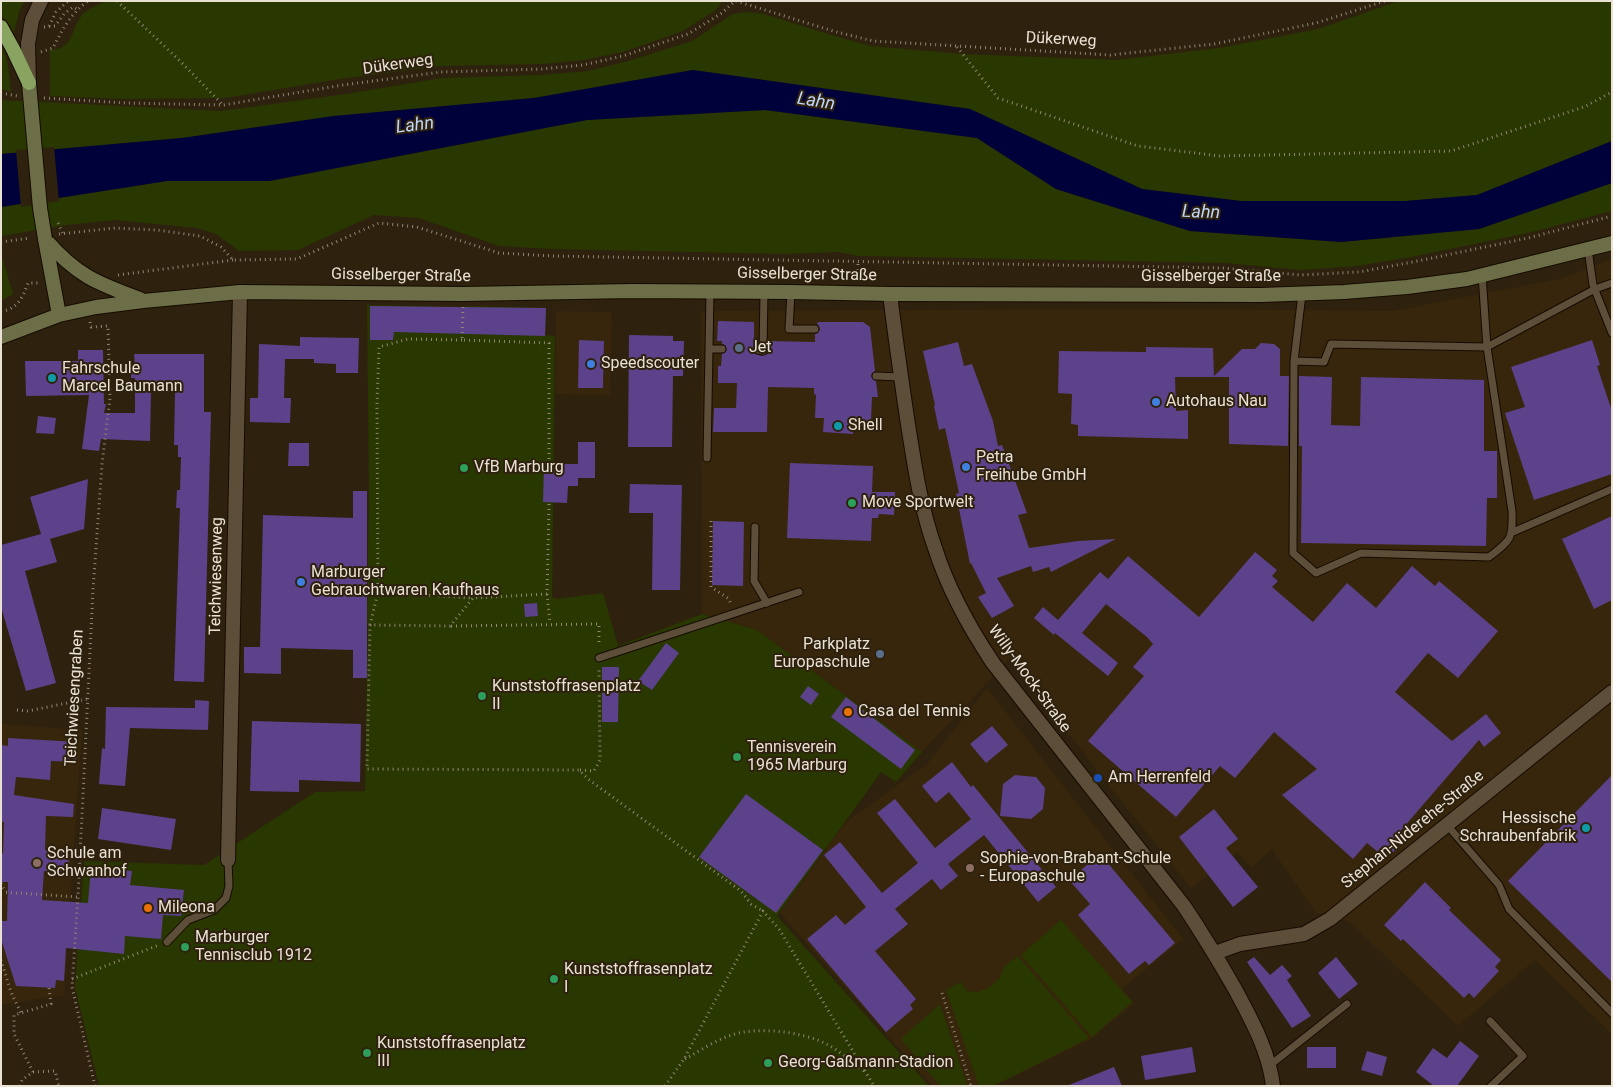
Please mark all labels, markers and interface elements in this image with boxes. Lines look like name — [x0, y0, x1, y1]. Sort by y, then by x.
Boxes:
street label: Dükerweg — [1025, 29, 1097, 51]
street label: Dükerweg — [362, 51, 434, 79]
water label: Lahn — [795, 88, 837, 116]
water label: Lahn — [395, 113, 435, 139]
water label: Lahn — [1182, 202, 1220, 224]
street label: Gisselberger Straße — [737, 264, 877, 286]
street label: Gisselberger Straße — [331, 265, 471, 287]
street label: Gisselberger Straße — [1141, 267, 1281, 287]
place label: Jet — [749, 338, 772, 358]
marker: Jet — [733, 342, 745, 354]
place label: Speedscouter — [601, 354, 699, 374]
marker: Speedscouter — [585, 358, 597, 370]
place label: Fahrschule Marcel Baumann — [62, 359, 183, 397]
marker: Fahrschule Marcel Baumann — [46, 372, 58, 384]
place label: Autohaus Nau — [1166, 392, 1267, 412]
marker: Autohaus Nau — [1150, 396, 1162, 408]
place label: Shell — [848, 416, 883, 436]
marker: Shell — [832, 420, 844, 432]
place label: Petra Freihube GmbH — [976, 448, 1087, 486]
place label: VfB Marburg — [474, 458, 564, 478]
marker: Petra Freihube GmbH — [960, 461, 972, 473]
marker: VfB Marburg — [458, 462, 470, 474]
place label: Move Sportwelt — [862, 493, 973, 513]
marker: Move Sportwelt — [846, 497, 858, 509]
street label: Teichwiesenweg — [206, 517, 228, 635]
place label: Marburger Gebrauchtwaren Kaufhaus — [311, 563, 499, 601]
marker: Marburger Gebrauchtwaren Kaufhaus — [295, 576, 307, 588]
street label: Willy-Mock-Straße — [983, 621, 1075, 737]
street label: Teichwiesengraben — [62, 629, 88, 767]
place label: Parkplatz Europaschule — [774, 635, 870, 673]
marker: Parkplatz Europaschule — [874, 648, 886, 660]
place label: Kunststoffrasenplatz II — [492, 677, 641, 715]
marker: Kunststoffrasenplatz II — [476, 690, 488, 702]
place label: Casa del Tennis — [858, 702, 970, 722]
marker: Casa del Tennis — [842, 706, 854, 718]
place label: Tennisverein 1965 Marburg — [747, 738, 847, 776]
marker: Tennisverein 1965 Marburg — [731, 751, 743, 763]
street label: Stephan-Niderehe-Straße — [1338, 767, 1488, 893]
place label: Am Herrenfeld — [1108, 768, 1211, 788]
marker: Am Herrenfeld — [1092, 772, 1104, 784]
place label: Hessische Schraubenfabrik — [1460, 809, 1576, 847]
marker: Hessische Schraubenfabrik — [1580, 822, 1592, 834]
place label: Schule am Schwanhof — [47, 844, 127, 882]
place label: Sophie-von-Brabant-Schule - Europaschule — [980, 849, 1171, 887]
marker: Schule am Schwanhof — [31, 857, 43, 869]
marker: Sophie-von-Brabant-Schule - Europaschule — [964, 862, 976, 874]
place label: Mileona — [158, 898, 215, 918]
marker: Mileona — [142, 902, 154, 914]
place label: Marburger Tennisclub 1912 — [195, 928, 312, 966]
marker: Marburger Tennisclub 1912 — [179, 941, 191, 953]
place label: Kunststoffrasenplatz I — [564, 960, 713, 998]
marker: Kunststoffrasenplatz I — [548, 973, 560, 985]
place label: Kunststoffrasenplatz III — [377, 1034, 526, 1072]
marker: Kunststoffrasenplatz III — [361, 1047, 373, 1059]
place label: Georg-Gaßmann-Stadion — [778, 1053, 953, 1073]
marker: Georg-Gaßmann-Stadion — [762, 1057, 774, 1069]

